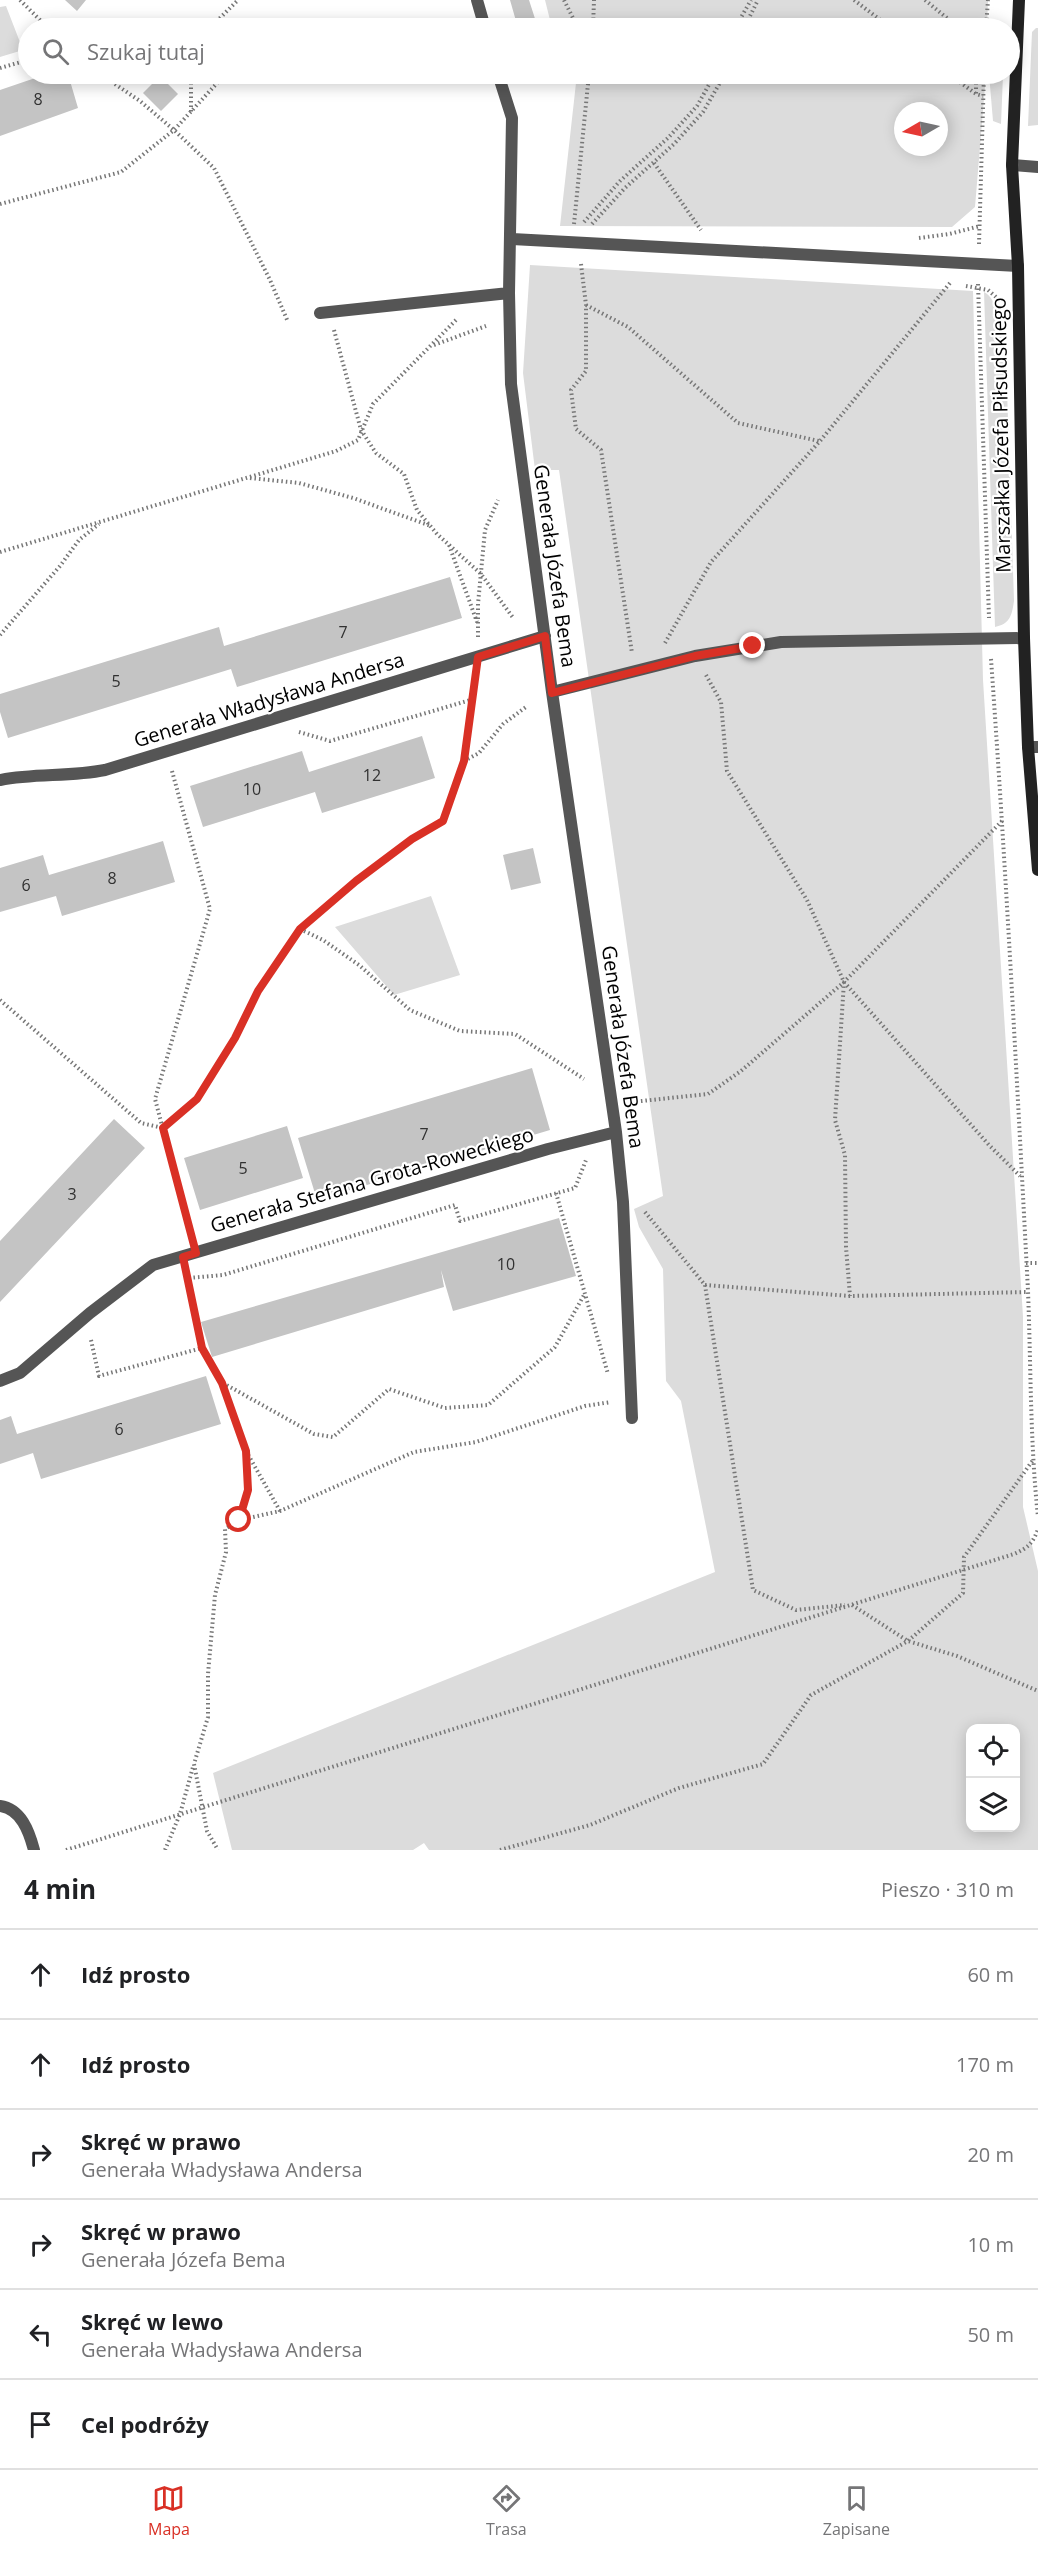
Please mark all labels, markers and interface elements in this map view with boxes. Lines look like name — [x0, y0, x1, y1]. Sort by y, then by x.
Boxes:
search box — [18, 18, 1020, 84]
icon: search — [39, 35, 72, 68]
text: Szukaj tutaj — [87, 36, 205, 66]
house number: 8 — [33, 88, 43, 110]
north arrow — [894, 102, 948, 156]
street label: Marszałka Józefa Piłsudskiego — [985, 297, 1016, 573]
street label: Generała Józefa Bema — [528, 463, 583, 669]
house number: 7 — [338, 621, 348, 643]
route end — [739, 632, 765, 658]
street label: Generała Władysława Andersa — [130, 645, 407, 754]
house number: 5 — [111, 670, 121, 692]
house number: 12 — [363, 764, 381, 786]
house number: 10 — [243, 778, 261, 800]
house number: 8 — [107, 867, 117, 889]
house number: 6 — [21, 874, 31, 896]
street label: Generała Józefa Bema — [596, 944, 651, 1150]
street label: Generała Stefana Grota-Roweckiego — [207, 1120, 537, 1239]
house number: 7 — [419, 1123, 429, 1145]
house number: 5 — [238, 1157, 248, 1179]
house number: 3 — [67, 1183, 77, 1205]
house number: 10 — [497, 1253, 515, 1275]
house number: 6 — [114, 1418, 124, 1440]
route start — [225, 1506, 251, 1532]
map controls — [966, 1724, 1020, 1832]
button: locate — [966, 1724, 1020, 1778]
button: layers — [966, 1778, 1020, 1832]
text: 4 min — [24, 1871, 96, 1907]
text: Pieszo · 310 m — [881, 1876, 1014, 1903]
icon: ahead — [24, 1958, 57, 1991]
text: Idź prosto — [81, 1959, 190, 1989]
text: 60 m — [967, 1961, 1014, 1988]
icon: ahead — [24, 2048, 57, 2081]
text: Idź prosto — [81, 2049, 190, 2079]
text: 170 m — [956, 2051, 1014, 2078]
text: Skręć w prawo — [81, 2126, 241, 2156]
icon: right — [24, 2138, 57, 2171]
text: 20 m — [967, 2141, 1014, 2168]
text: Generała Władysława Andersa — [81, 2156, 363, 2183]
text: Skręć w prawo — [81, 2216, 241, 2246]
icon: right — [24, 2228, 57, 2261]
text: 10 m — [967, 2231, 1014, 2258]
text: Generała Józefa Bema — [81, 2246, 286, 2273]
text: Skręć w lewo — [81, 2306, 223, 2336]
icon: left — [24, 2318, 57, 2351]
text: 50 m — [967, 2321, 1014, 2348]
text: Generała Władysława Andersa — [81, 2336, 363, 2363]
icon: arrive — [24, 2408, 57, 2441]
text: Cel podróży — [81, 2409, 209, 2439]
tab: Mapa — [148, 2482, 190, 2540]
tab: Trasa — [486, 2482, 527, 2540]
tab: Zapisane — [823, 2482, 890, 2540]

